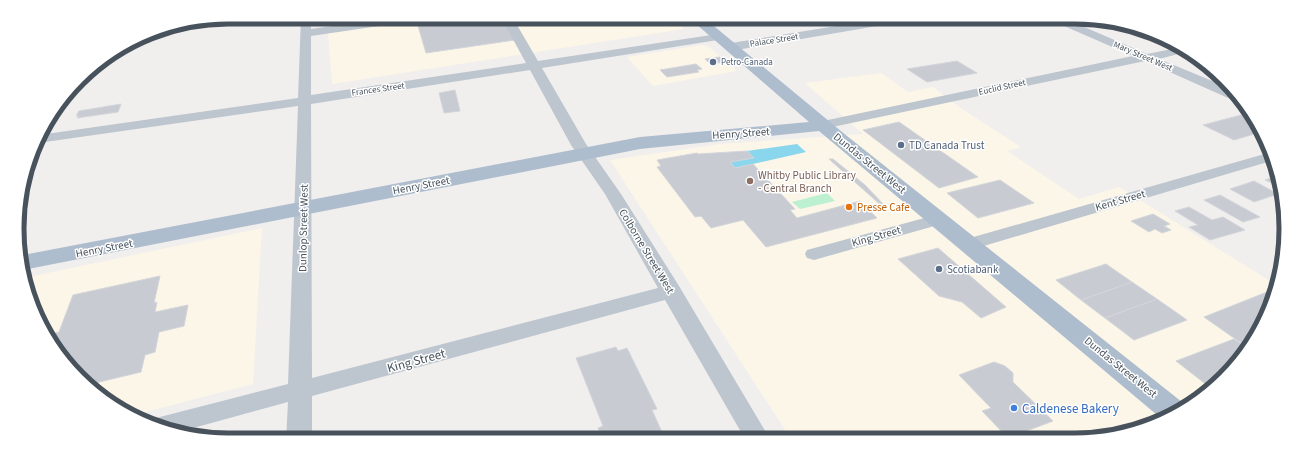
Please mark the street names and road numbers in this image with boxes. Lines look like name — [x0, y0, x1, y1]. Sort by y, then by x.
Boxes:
street label: Palace Street — [749, 30, 799, 51]
street label: Mary Street West — [1111, 38, 1174, 75]
street label: Euclid Street — [977, 76, 1027, 99]
street label: Frances Street — [351, 79, 405, 100]
street label: Henry Street — [712, 124, 771, 143]
street label: Dundas Street West — [830, 129, 909, 197]
street label: Henry Street — [391, 173, 451, 198]
street label: Dunlop Street West — [295, 184, 312, 272]
street label: Kent Street — [1093, 186, 1147, 215]
street label: Colborne Street West — [615, 206, 678, 297]
street label: King Street — [850, 222, 903, 251]
street label: Henry Street — [74, 236, 134, 261]
street label: Dundas Street West — [1081, 333, 1160, 401]
street label: King Street — [385, 344, 448, 377]

